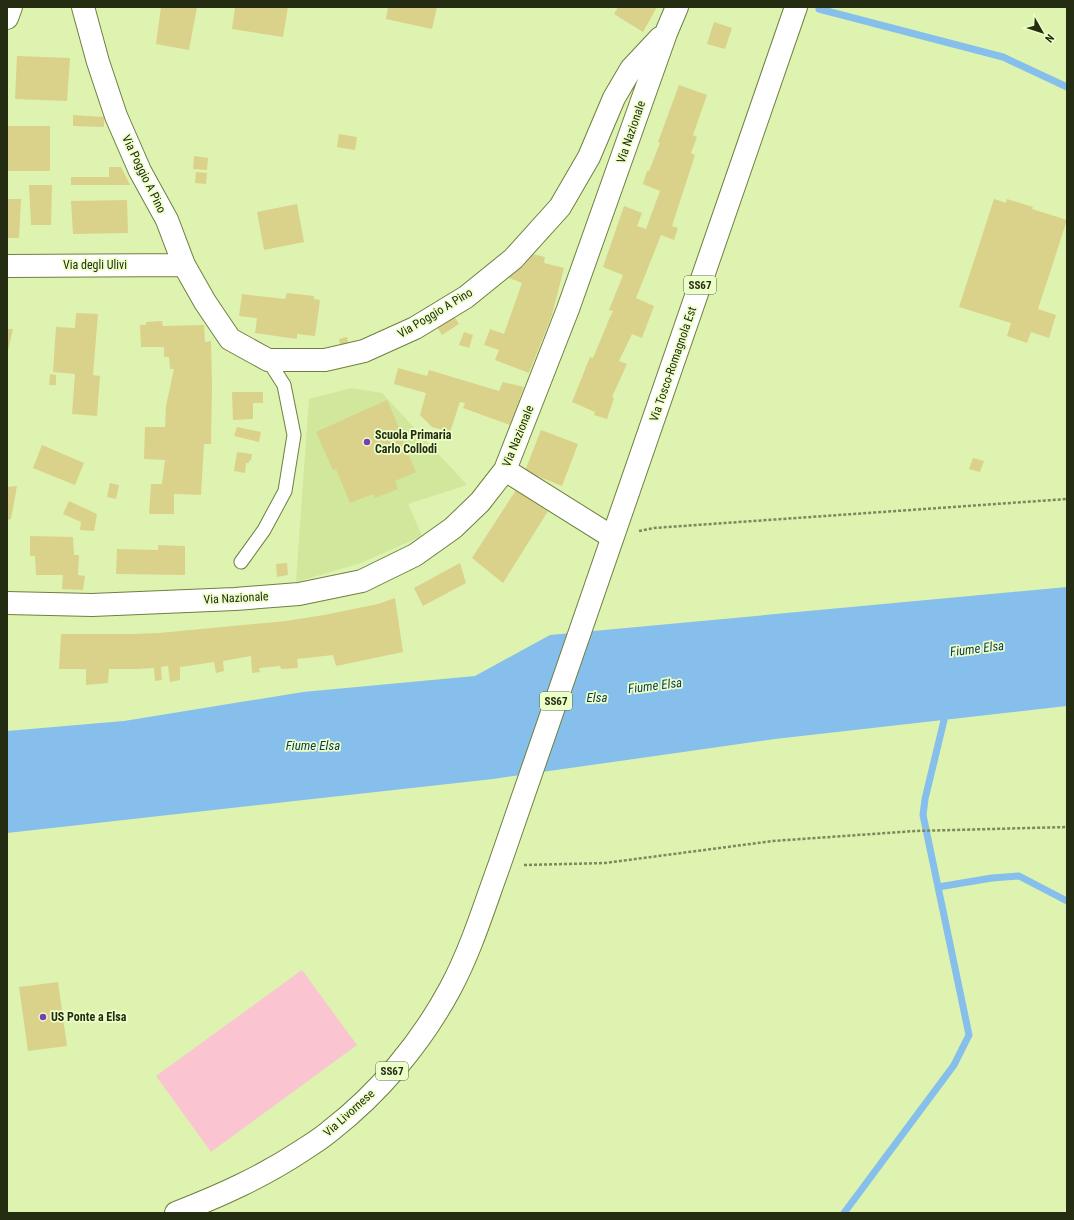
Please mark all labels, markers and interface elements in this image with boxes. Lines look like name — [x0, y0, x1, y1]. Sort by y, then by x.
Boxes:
north arrow — [1022, 12, 1062, 52]
text: N — [1042, 31, 1057, 45]
street label: Via Nazionale — [614, 99, 648, 165]
street label: Via Poggio A Pino — [119, 133, 169, 215]
street label: Via degli Ulivi — [63, 258, 127, 272]
road number: SS67 — [684, 276, 716, 294]
street label: Via Poggio A Pino — [395, 285, 475, 341]
street label: Via Tosco-Romagnola Est — [647, 304, 699, 423]
street label: Via Nazionale — [499, 403, 537, 469]
place label: Scuola Primaria Carlo Collodi — [375, 428, 452, 456]
marker: Scuola Primaria Carlo Collodi — [362, 437, 372, 447]
street label: Via Nazionale — [203, 589, 269, 607]
water label: Fiume Elsa — [949, 638, 1005, 659]
water label: Fiume Elsa — [627, 675, 683, 696]
water label: Elsa — [587, 690, 607, 705]
road number: SS67 — [540, 692, 572, 710]
water label: Fiume Elsa — [286, 738, 340, 753]
place label: US Ponte a Elsa — [51, 1010, 127, 1024]
marker: US Ponte a Elsa — [38, 1012, 48, 1022]
road number: SS67 — [376, 1062, 408, 1080]
street label: Via Livornese — [321, 1086, 378, 1140]

